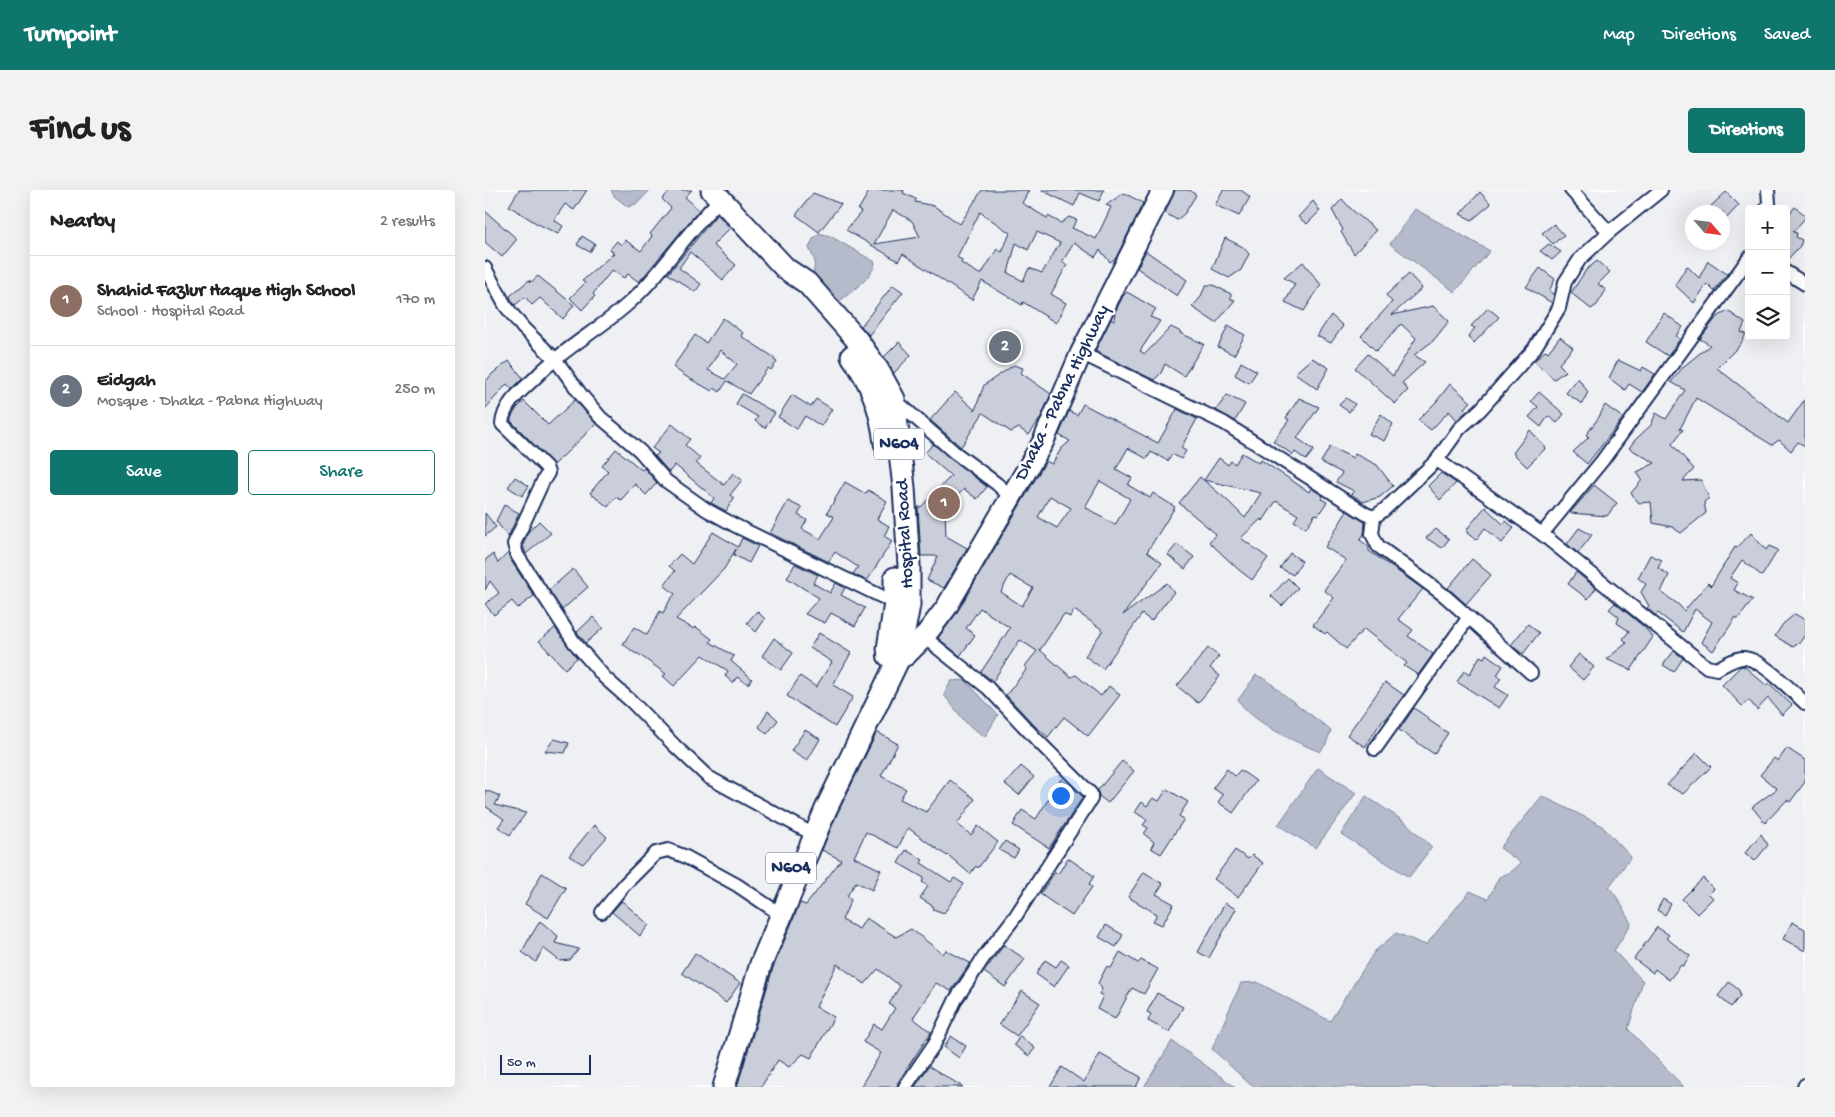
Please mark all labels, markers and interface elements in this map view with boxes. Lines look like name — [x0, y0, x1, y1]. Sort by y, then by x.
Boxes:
text: Turnpoint — [25, 21, 116, 50]
text: Map — [1603, 25, 1635, 46]
text: Directions — [1663, 25, 1736, 46]
text: Saved — [1764, 25, 1810, 46]
button: Directions — [1688, 108, 1805, 153]
text: Find us — [30, 110, 130, 151]
north arrow — [1685, 205, 1730, 250]
map controls — [1745, 205, 1790, 340]
button: + — [1745, 205, 1790, 250]
text: Nearby — [50, 210, 115, 235]
text: 2 results — [380, 213, 435, 232]
button: − — [1745, 250, 1790, 295]
text: Shahid Fazlur Haque High School — [97, 280, 355, 303]
text: 1 — [63, 291, 69, 310]
text: 170 m — [396, 291, 435, 310]
button: layers — [1745, 295, 1790, 340]
street label: Dhaka - Pabna Highway — [1010, 301, 1116, 487]
text: School · Hospital Road — [97, 303, 244, 322]
pin: 2 — [989, 328, 1021, 366]
text: Eidgah — [97, 370, 156, 393]
text: 2 — [62, 381, 70, 400]
text: 250 m — [395, 381, 435, 400]
text: Mosque · Dhaka - Pabna Highway — [97, 393, 323, 412]
road number: N604 — [874, 428, 924, 460]
button: Save — [50, 450, 238, 495]
button: Share — [248, 450, 435, 495]
street label: Hospital Road — [892, 477, 920, 589]
pin: 1 — [928, 484, 960, 522]
your location — [1048, 783, 1074, 809]
road number: N604 — [766, 852, 816, 884]
scale bar — [500, 1052, 591, 1075]
text: 50 m — [507, 1055, 536, 1072]

